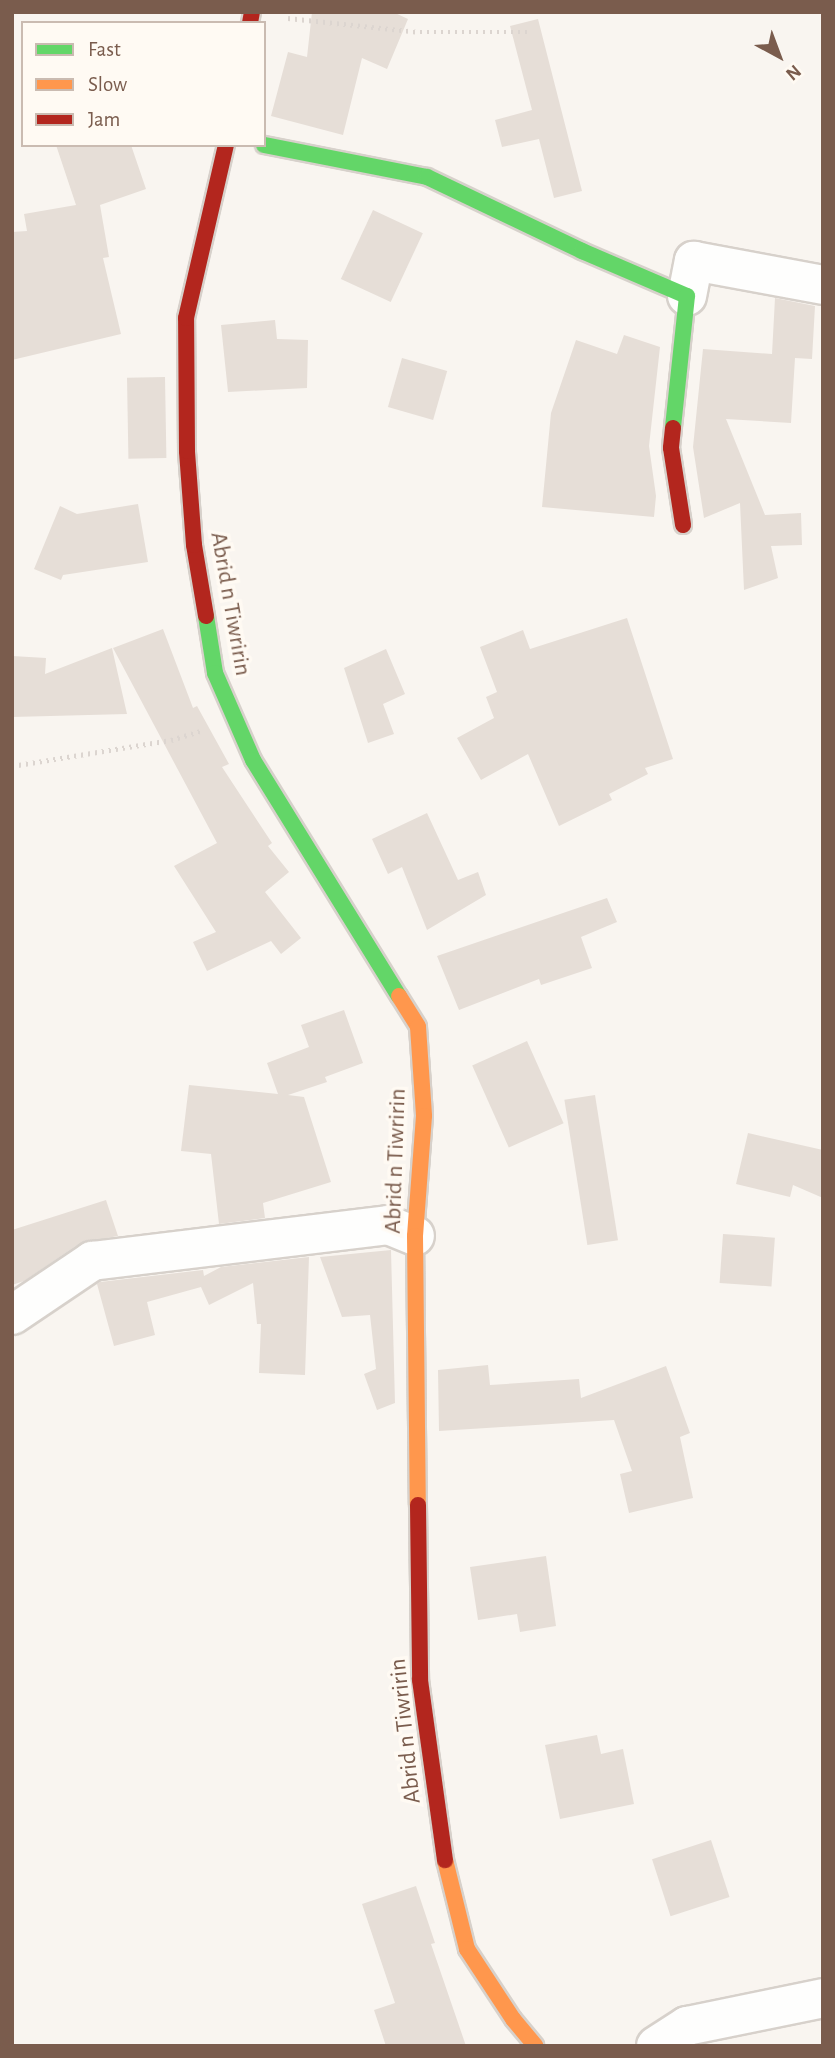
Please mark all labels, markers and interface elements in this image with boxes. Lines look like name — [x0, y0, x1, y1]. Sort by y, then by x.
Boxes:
legend — [21, 21, 266, 147]
north arrow — [744, 21, 814, 91]
text: Fast — [88, 39, 121, 60]
text: N — [782, 61, 804, 84]
text: Slow — [88, 74, 127, 95]
text: Jam — [88, 109, 120, 130]
street label: Abrid n Tiwririn — [203, 530, 257, 678]
street label: Abrid n Tiwririn — [379, 1088, 413, 1234]
street label: Abrid n Tiwririn — [384, 1657, 428, 1805]

